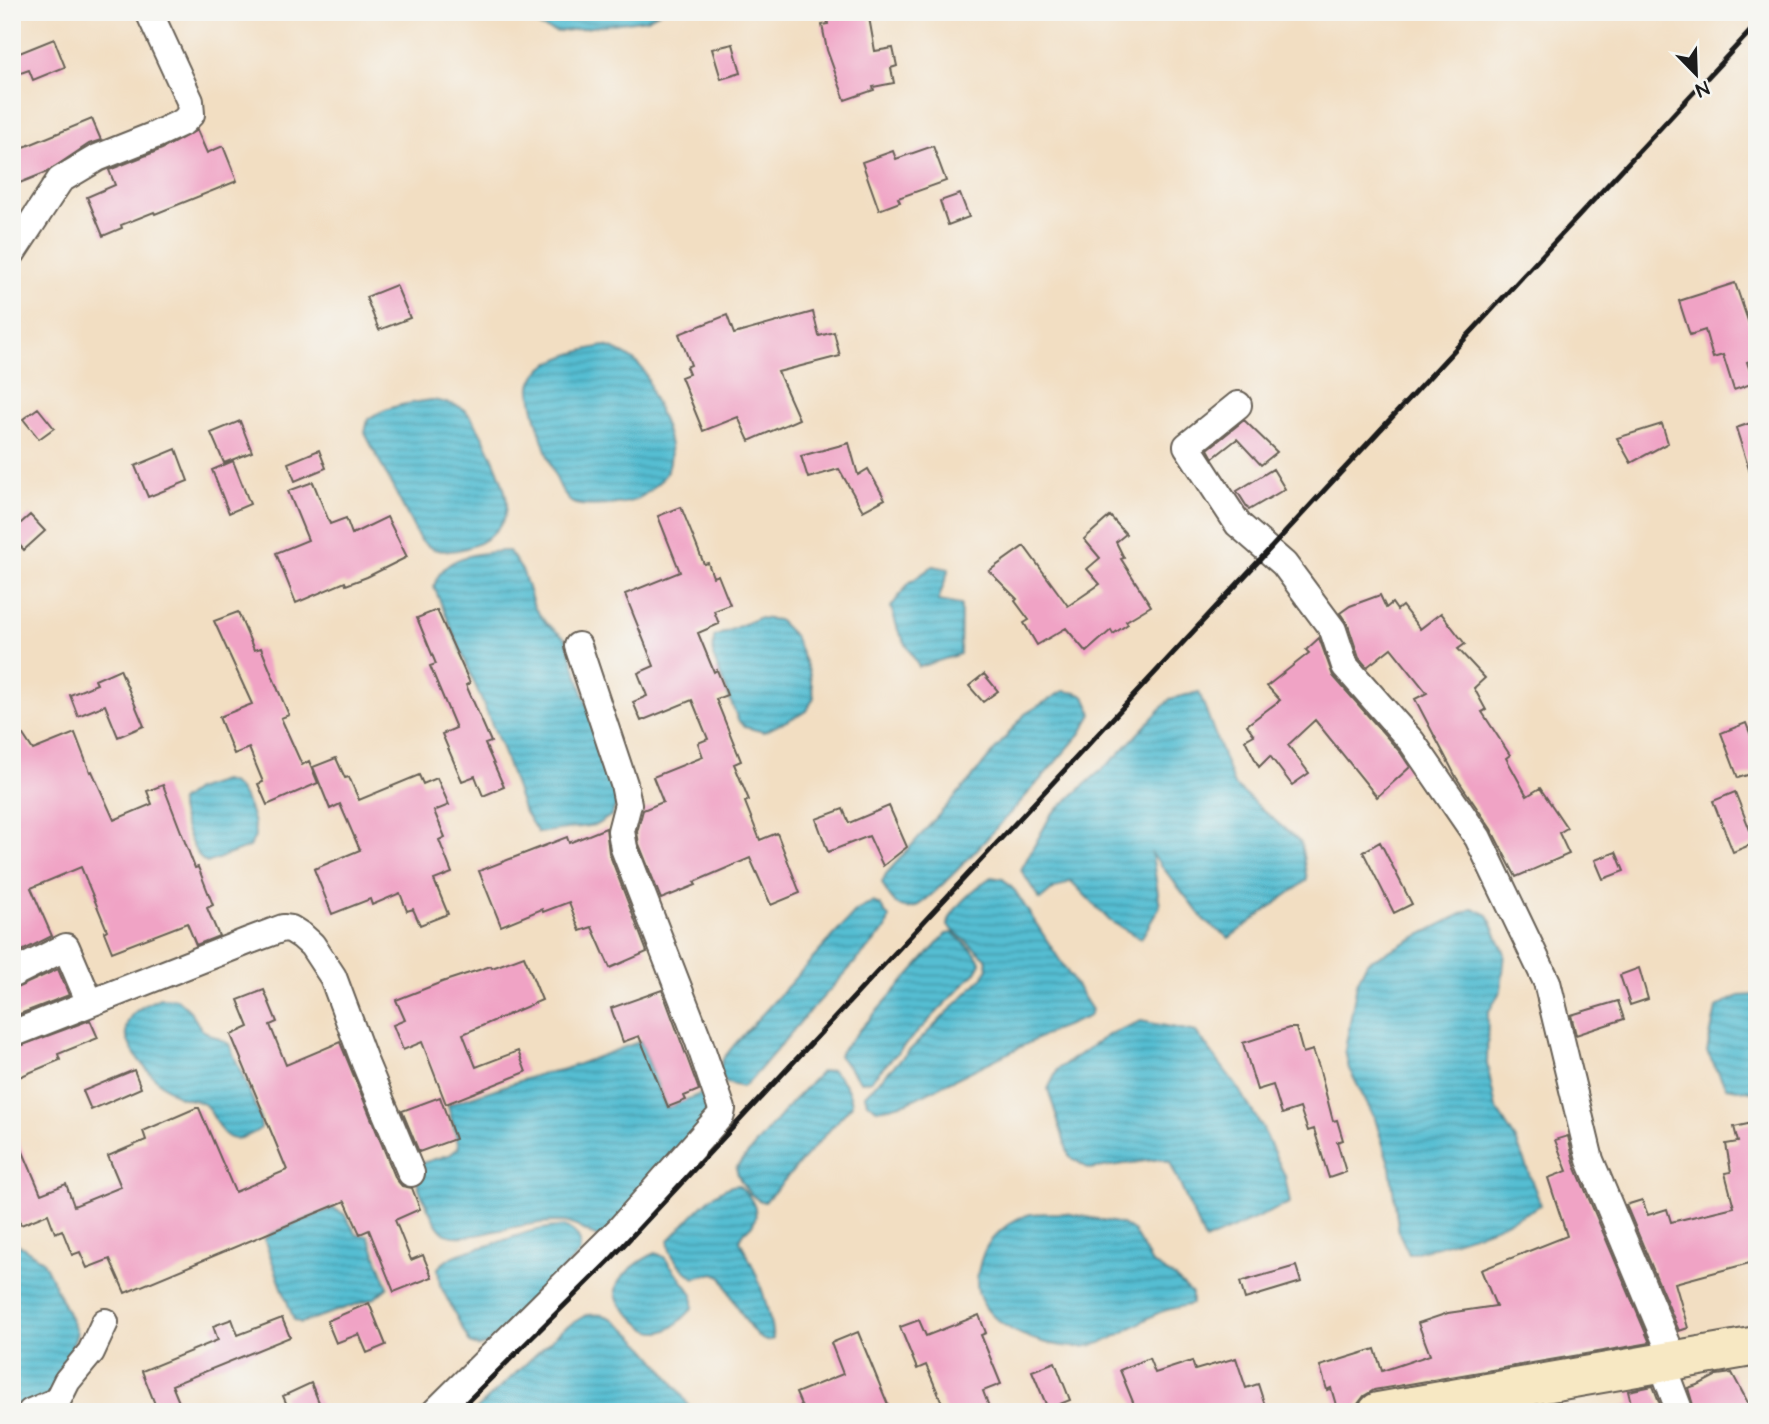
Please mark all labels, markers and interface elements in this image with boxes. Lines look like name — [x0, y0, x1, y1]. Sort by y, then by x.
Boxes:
north arrow — [1660, 38, 1730, 108]
text: N — [1691, 74, 1713, 103]

